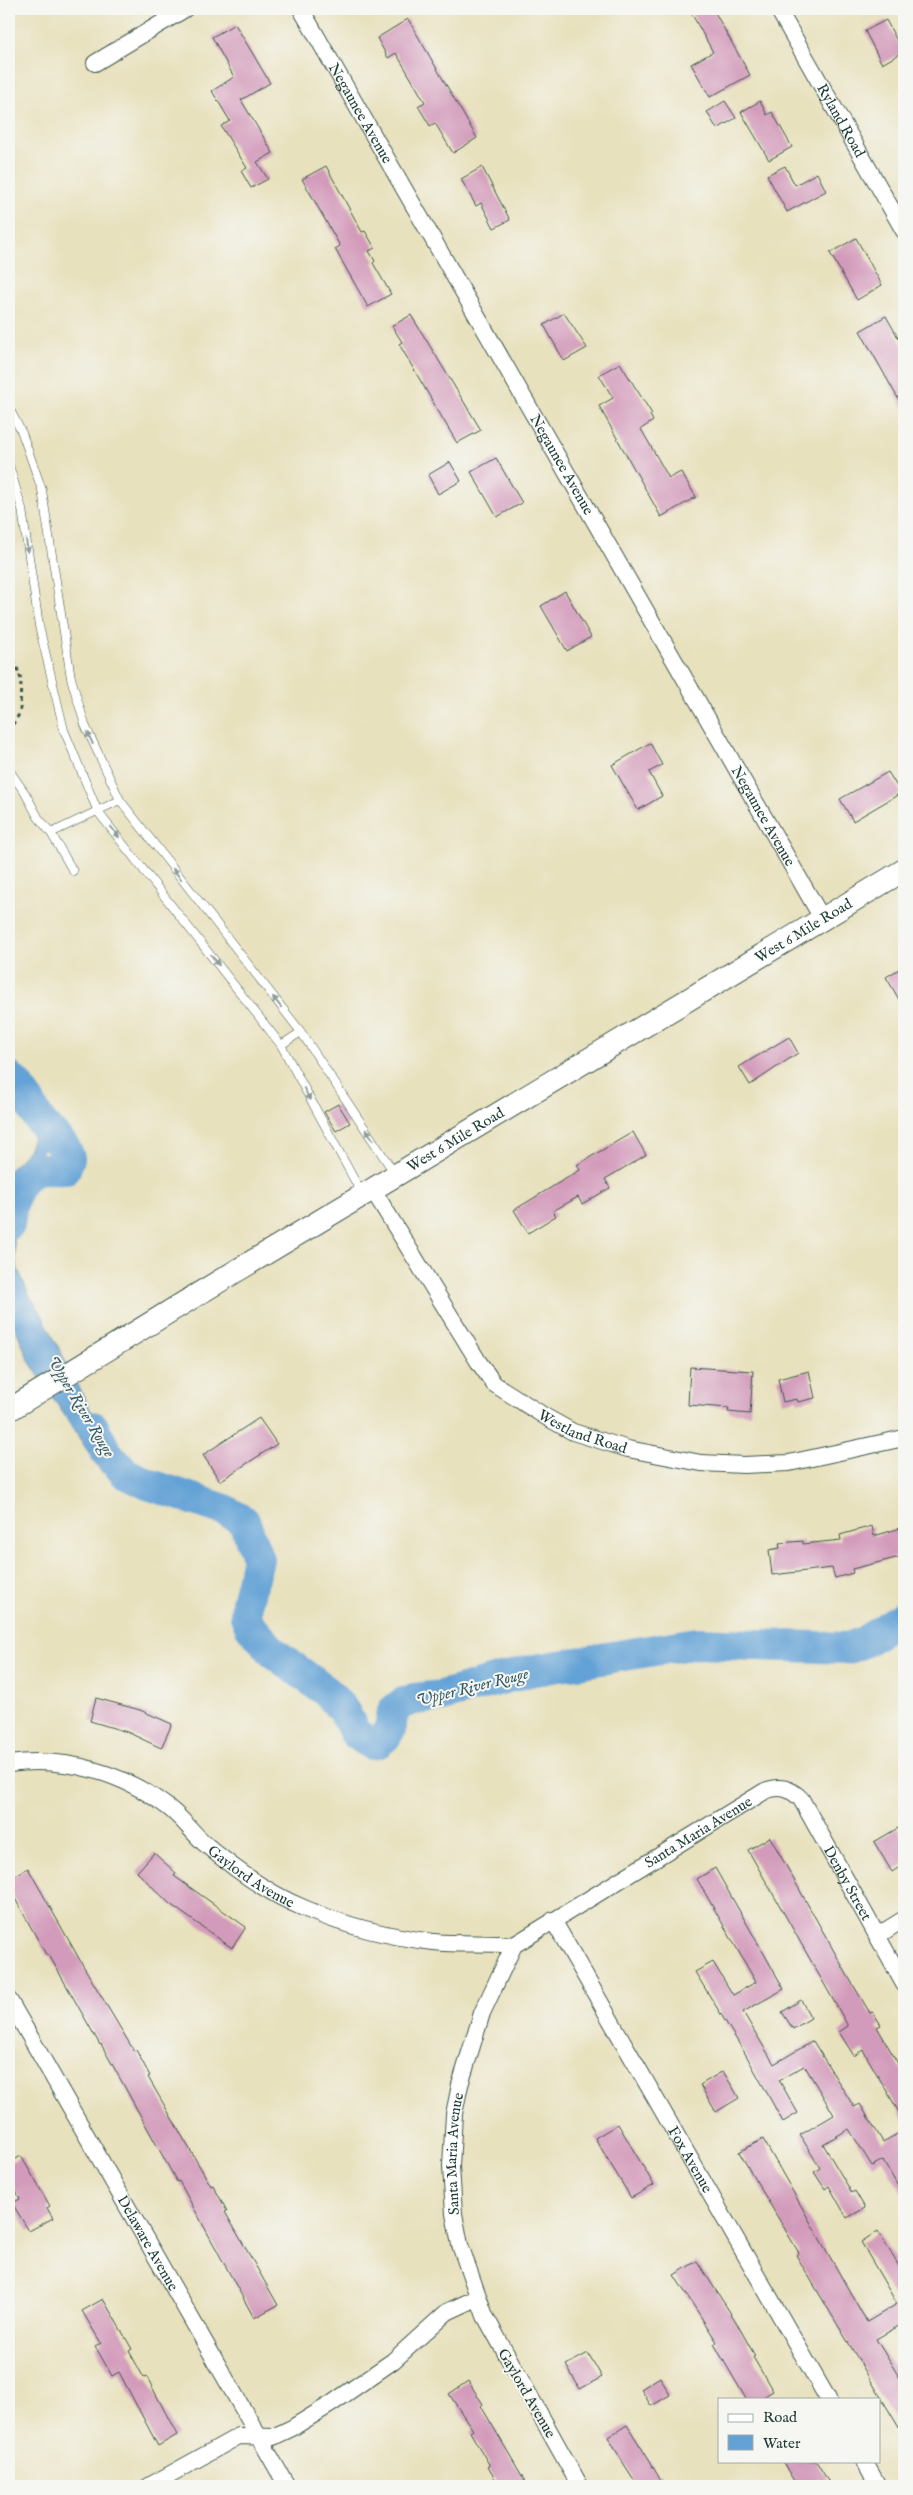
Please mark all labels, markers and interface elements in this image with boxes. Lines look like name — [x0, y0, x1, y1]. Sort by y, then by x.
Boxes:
street label: Negaunee Avenue — [324, 60, 397, 167]
street label: Ryland Road — [812, 80, 870, 162]
street label: Negaunee Avenue — [525, 411, 598, 519]
one-way arrow — [24, 539, 32, 555]
one-way arrow — [86, 731, 94, 745]
street label: Negaunee Avenue — [727, 762, 799, 870]
one-way arrow — [109, 826, 120, 839]
one-way arrow — [172, 868, 183, 881]
street label: West 6 Mile Road — [752, 894, 857, 967]
one-way arrow — [209, 954, 220, 967]
one-way arrow — [272, 995, 283, 1008]
one-way arrow — [303, 1086, 311, 1101]
street label: West 6 Mile Road — [404, 1103, 509, 1176]
one-way arrow — [366, 1128, 375, 1142]
water label: Upper River Rouge — [42, 1353, 119, 1462]
street label: Westland Road — [534, 1405, 630, 1458]
water label: Upper River Rouge — [414, 1664, 531, 1712]
street label: Santa Maria Avenue — [641, 1792, 756, 1873]
street label: Gaylord Avenue — [204, 1841, 297, 1913]
street label: Denby Street — [819, 1842, 876, 1924]
street label: Santa Maria Avenue — [442, 2091, 468, 2216]
street label: Fox Avenue — [663, 2123, 717, 2196]
street label: Delaware Avenue — [113, 2192, 183, 2295]
street label: Gaylord Avenue — [493, 2345, 560, 2441]
legend — [718, 2398, 880, 2462]
text: Road — [763, 2408, 798, 2427]
text: Water — [763, 2434, 801, 2453]

